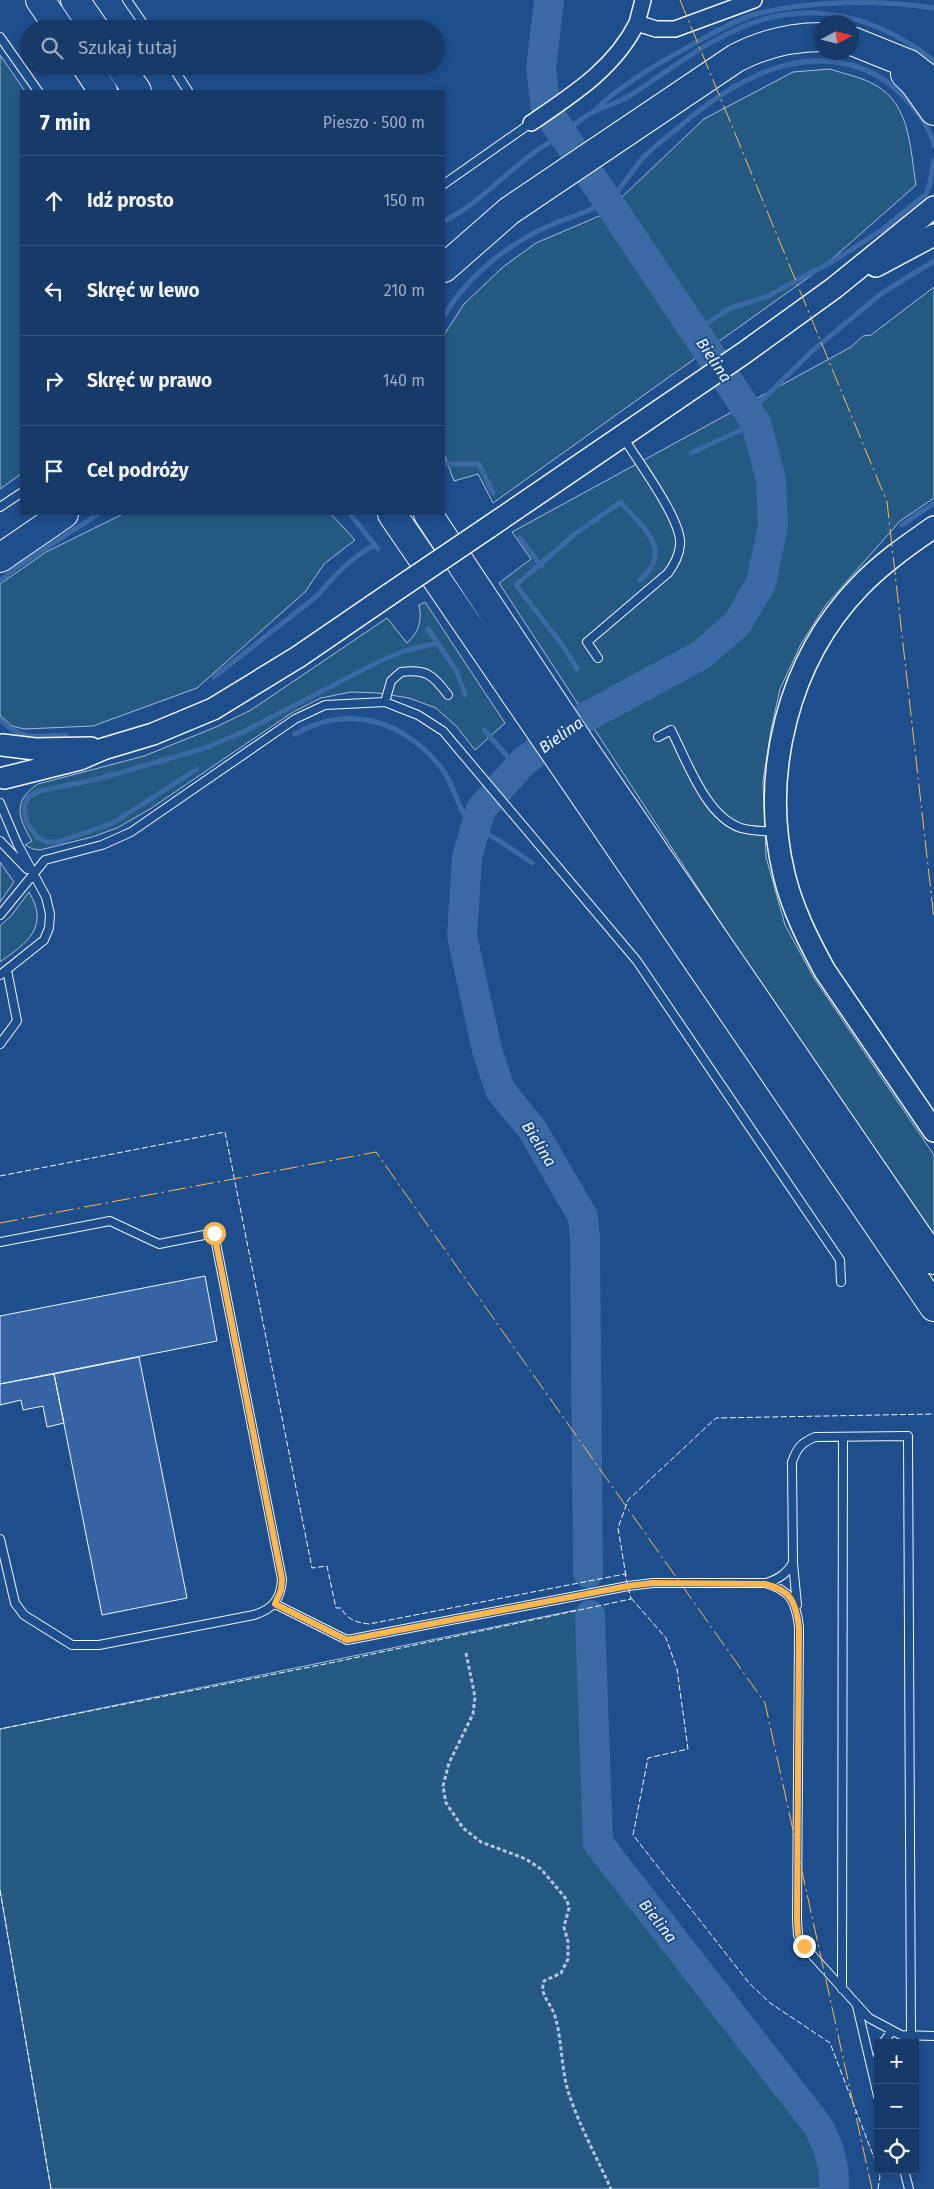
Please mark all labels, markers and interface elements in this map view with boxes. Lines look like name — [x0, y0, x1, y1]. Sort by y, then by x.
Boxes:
north arrow — [814, 15, 859, 60]
search box — [20, 20, 445, 75]
icon: search — [38, 34, 66, 62]
text: Szukaj tutaj — [78, 36, 177, 59]
text: 7 min — [40, 110, 91, 136]
text: Pieszo · 500 m — [323, 113, 425, 132]
icon: ahead — [40, 187, 68, 215]
text: Idź prosto — [87, 189, 174, 212]
text: 150 m — [383, 191, 425, 210]
icon: left — [40, 277, 68, 305]
text: Skręć w lewo — [87, 279, 200, 302]
text: 210 m — [384, 281, 425, 300]
water label: Bielina — [692, 334, 736, 386]
icon: right — [40, 367, 68, 395]
text: Skręć w prawo — [87, 369, 212, 392]
text: 140 m — [383, 371, 425, 390]
icon: arrive — [40, 457, 68, 485]
text: Cel podróży — [87, 459, 189, 482]
water label: Bielina — [535, 713, 587, 757]
water label: Bielina — [518, 1118, 560, 1170]
route start — [203, 1222, 226, 1245]
water label: Bielina — [635, 1896, 681, 1946]
route end — [793, 1935, 816, 1958]
map controls — [874, 2039, 919, 2174]
button: + — [874, 2039, 919, 2084]
button: − — [874, 2084, 919, 2129]
button: locate — [874, 2129, 919, 2174]

